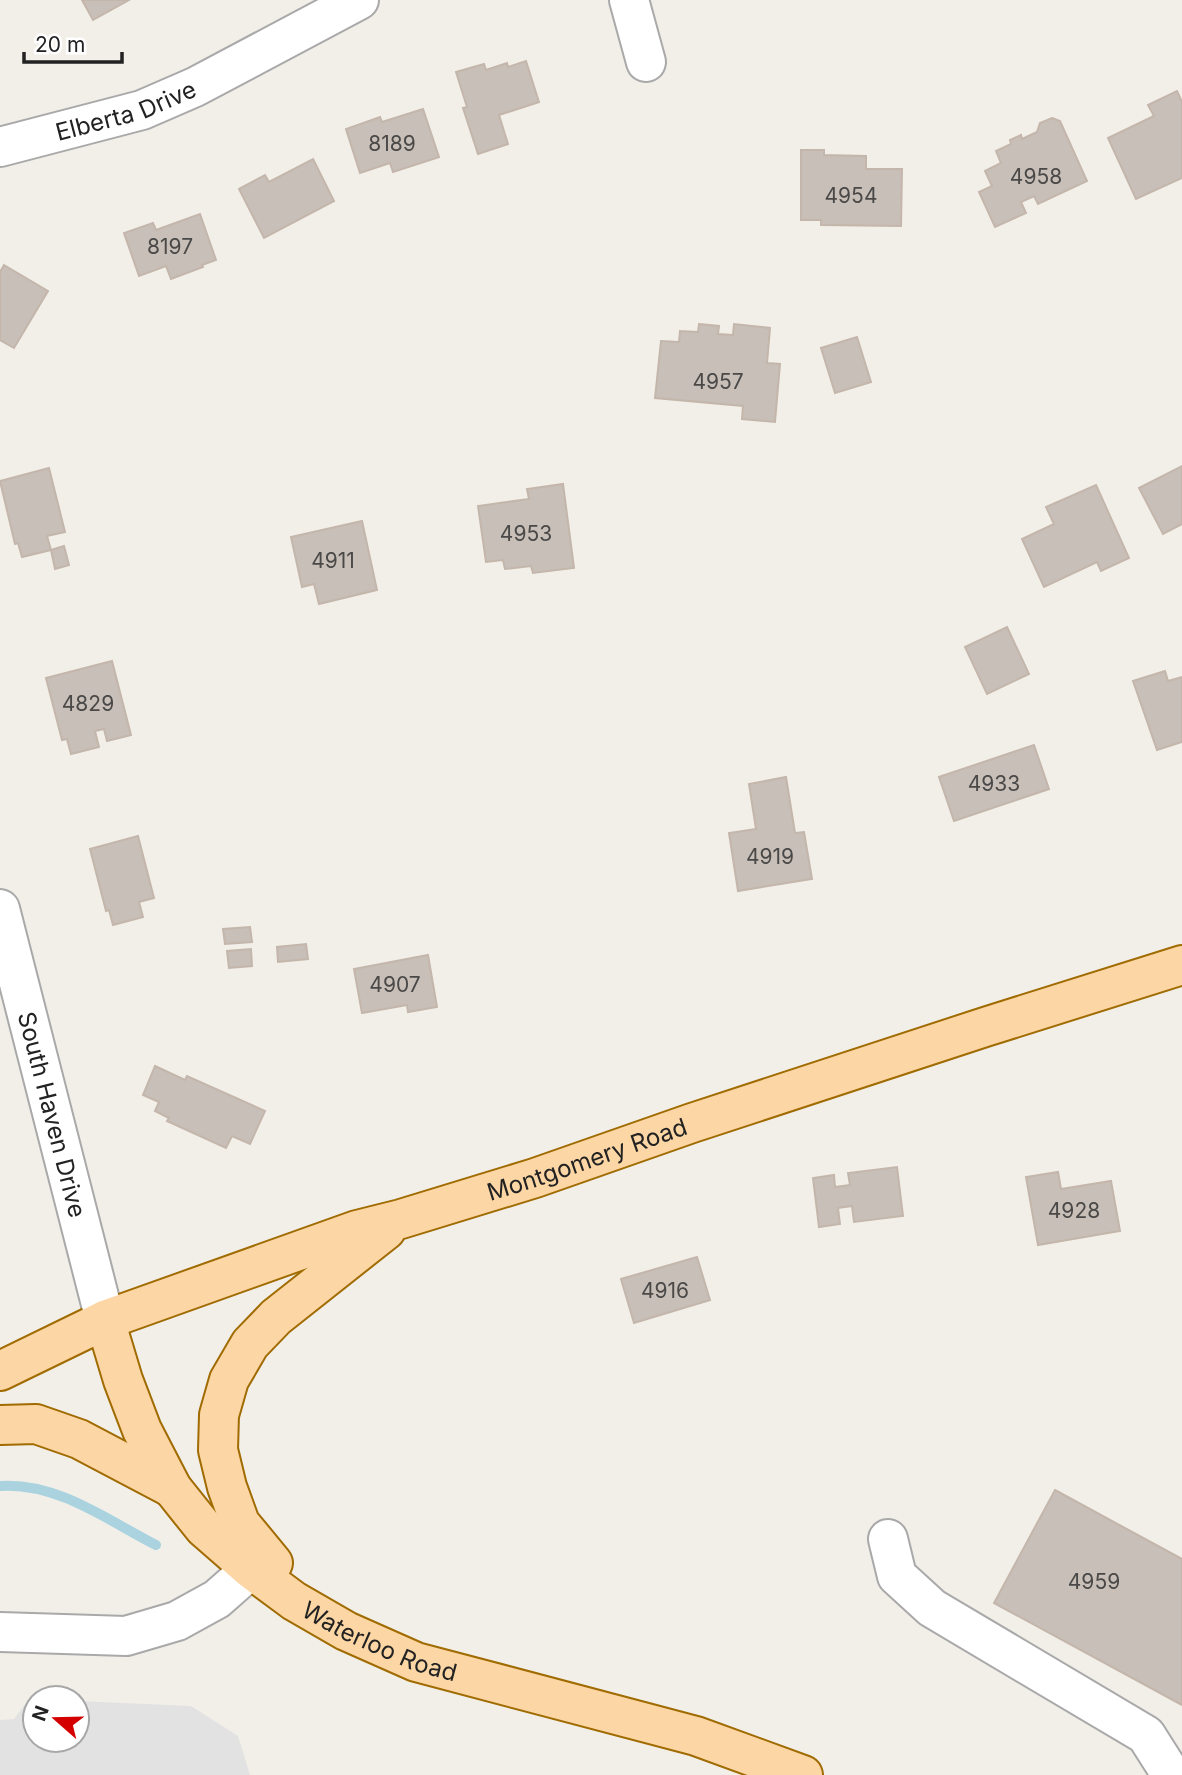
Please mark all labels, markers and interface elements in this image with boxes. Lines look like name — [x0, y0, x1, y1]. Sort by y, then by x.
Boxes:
scale bar — [24, 21, 122, 65]
text: 20 m — [35, 32, 85, 57]
street label: Elberta Drive — [52, 74, 200, 146]
house number: 8189 — [368, 131, 416, 156]
house number: 4958 — [1010, 164, 1062, 189]
house number: 4954 — [825, 183, 877, 208]
house number: 8197 — [147, 234, 193, 259]
house number: 4957 — [692, 369, 744, 394]
house number: 4953 — [500, 521, 552, 546]
house number: 4911 — [311, 548, 355, 573]
house number: 4829 — [62, 691, 114, 716]
house number: 4933 — [968, 771, 1020, 796]
house number: 4919 — [746, 844, 794, 869]
house number: 4907 — [369, 972, 421, 997]
street label: South Haven Drive — [12, 1008, 93, 1220]
street label: Montgomery Road — [483, 1111, 691, 1206]
house number: 4928 — [1048, 1198, 1100, 1223]
house number: 4916 — [641, 1278, 689, 1303]
house number: 4959 — [1068, 1569, 1120, 1594]
street label: Waterloo Road — [297, 1595, 460, 1687]
north arrow — [21, 1684, 91, 1754]
text: N — [27, 1703, 54, 1724]

